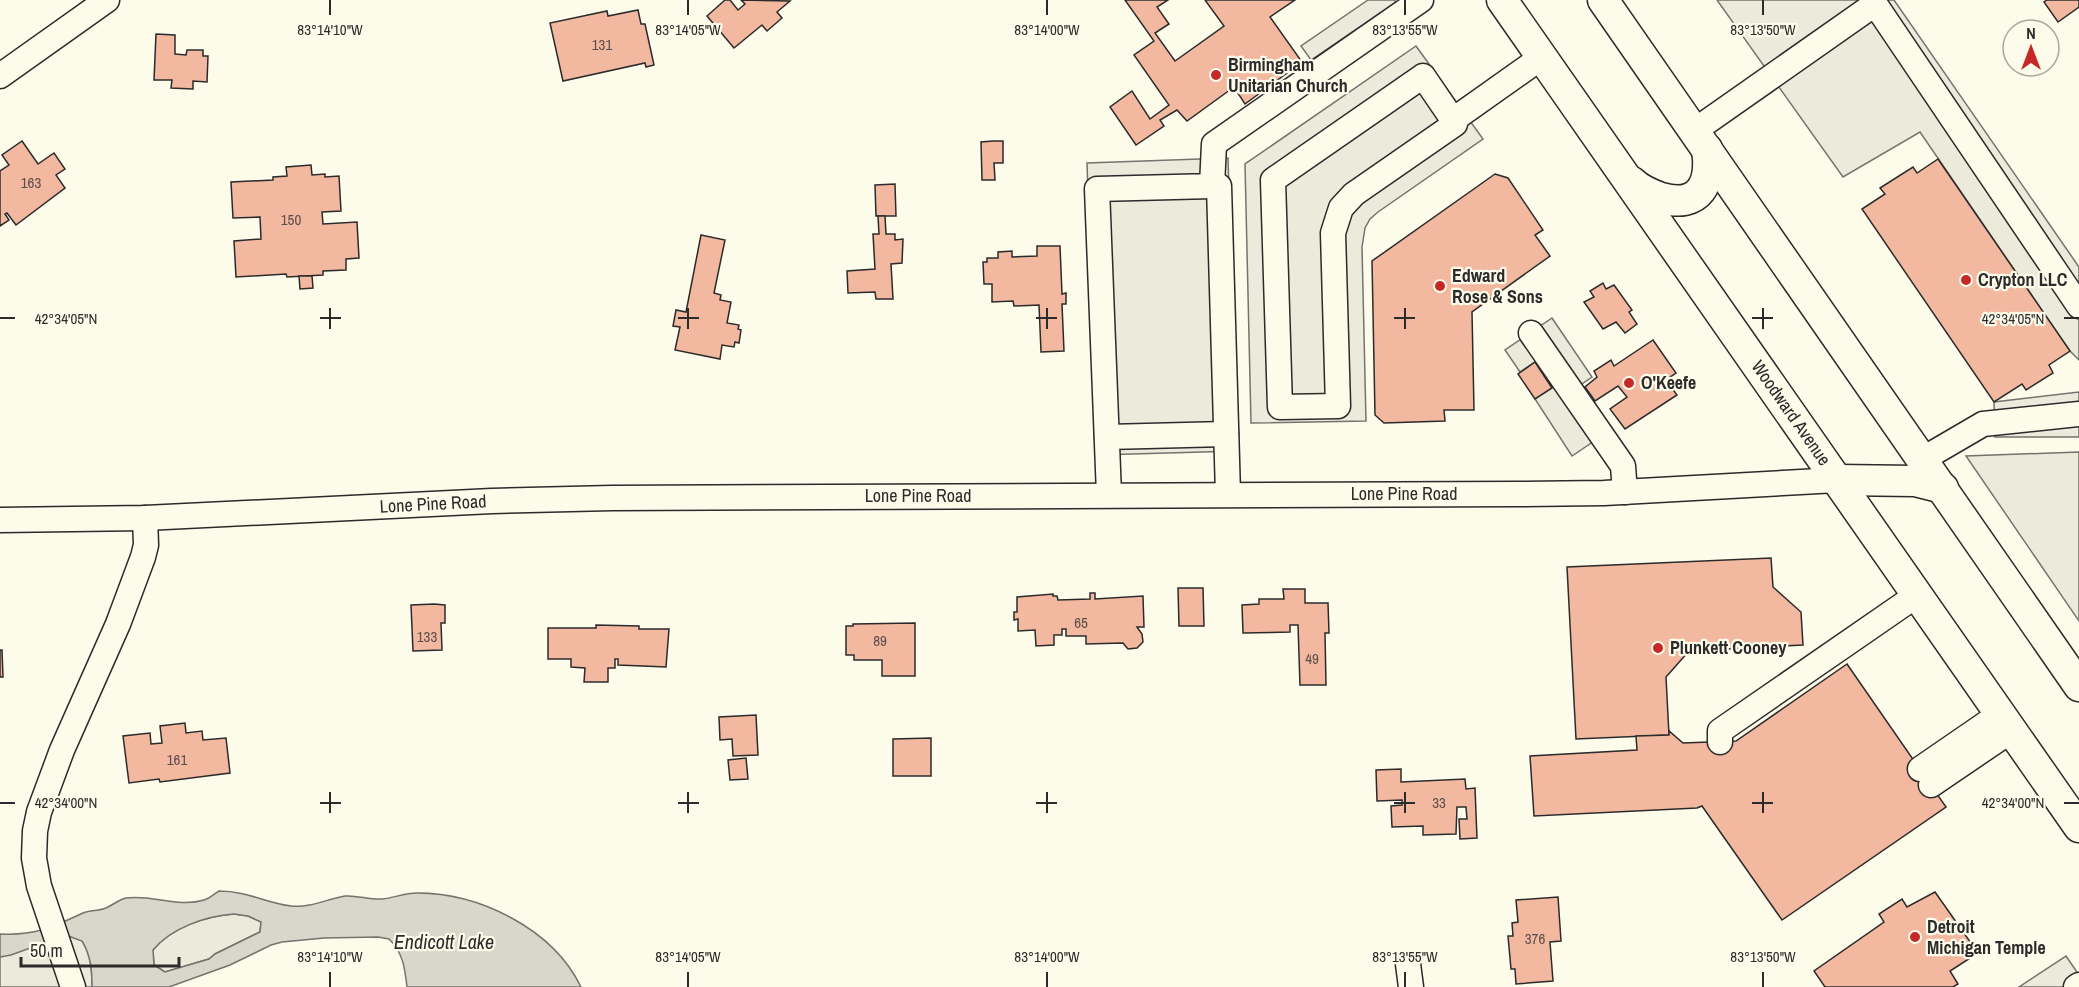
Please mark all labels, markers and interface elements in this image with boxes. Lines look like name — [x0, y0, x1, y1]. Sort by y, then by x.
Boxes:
north arrow — [2001, 18, 2061, 78]
text: 83°14'10"W — [297, 19, 363, 40]
text: 83°14'05"W — [655, 19, 721, 40]
text: 83°14'00"W — [1014, 19, 1080, 40]
text: 83°13'55"W — [1372, 19, 1438, 40]
text: 83°13'50"W — [1730, 19, 1796, 40]
text: N — [2026, 22, 2036, 44]
house number: 131 — [592, 34, 612, 55]
place label: Birmingham Unitarian Church — [1228, 52, 1348, 98]
marker: Birmingham Unitarian Church — [1209, 68, 1223, 82]
house number: 163 — [21, 172, 41, 193]
house number: 150 — [281, 209, 301, 230]
place label: Edward Rose & Sons — [1452, 263, 1543, 309]
place label: Crypton LLC — [1978, 267, 2068, 292]
marker: Crypton LLC — [1959, 273, 1973, 287]
marker: Edward Rose & Sons — [1433, 279, 1447, 293]
text: 42°34'05"N — [35, 308, 97, 329]
text: 42°34'05"N — [1982, 308, 2044, 329]
street label: Woodward Avenue — [1746, 355, 1837, 470]
place label: O'Keefe — [1641, 370, 1696, 395]
marker: O'Keefe — [1622, 376, 1636, 390]
street label: Lone Pine Road — [1351, 481, 1457, 506]
street label: Lone Pine Road — [865, 483, 971, 508]
street label: Lone Pine Road — [379, 488, 487, 519]
house number: 65 — [1074, 612, 1088, 633]
house number: 133 — [417, 626, 437, 647]
house number: 89 — [873, 630, 887, 651]
place label: Plunkett Cooney — [1670, 635, 1787, 660]
marker: Plunkett Cooney — [1651, 641, 1665, 655]
house number: 49 — [1305, 648, 1319, 669]
house number: 161 — [167, 749, 187, 770]
text: 42°34'00"N — [35, 792, 97, 813]
house number: 33 — [1432, 792, 1446, 813]
text: 42°34'00"N — [1982, 792, 2044, 813]
place label: Detroit Michigan Temple — [1927, 914, 2046, 960]
water label: Endicott Lake — [394, 928, 494, 955]
house number: 376 — [1525, 928, 1545, 949]
scale bar — [21, 930, 178, 968]
marker: Detroit Michigan Temple — [1908, 930, 1922, 944]
text: 50 m — [30, 938, 63, 963]
text: 83°14'10"W — [297, 946, 363, 967]
text: 83°14'05"W — [655, 946, 721, 967]
text: 83°14'00"W — [1014, 946, 1080, 967]
text: 83°13'55"W — [1372, 946, 1438, 967]
text: 83°13'50"W — [1730, 946, 1796, 967]

